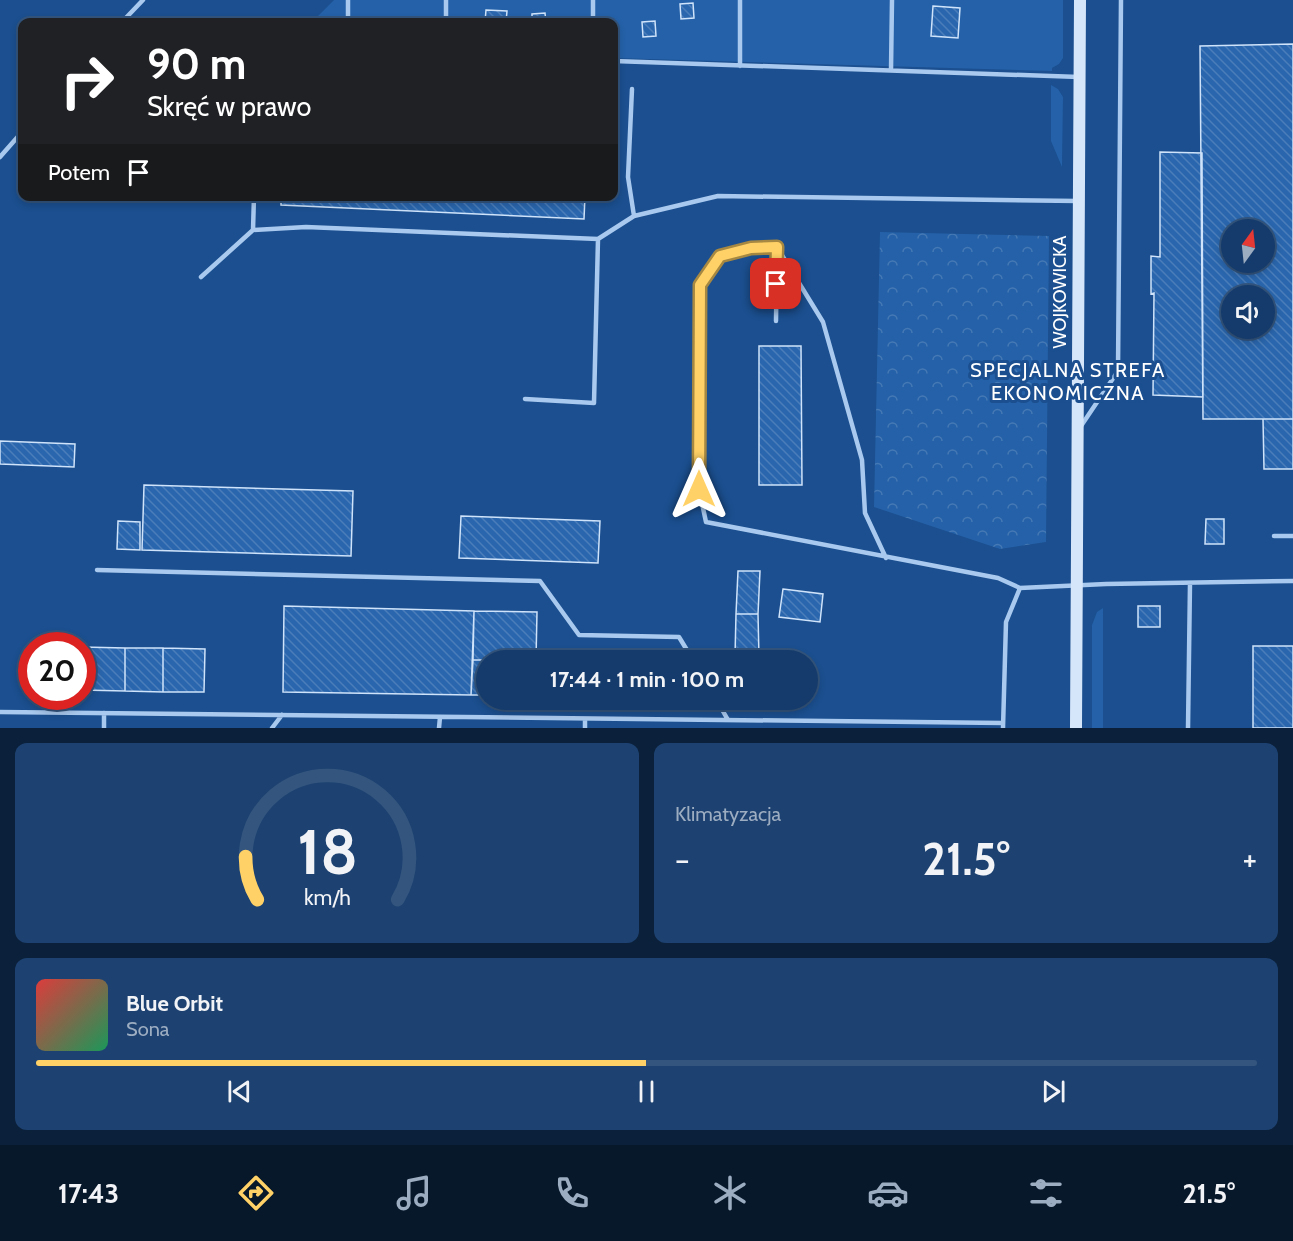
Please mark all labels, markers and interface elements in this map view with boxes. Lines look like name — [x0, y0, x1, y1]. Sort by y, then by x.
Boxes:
text: 90 m — [147, 38, 246, 90]
icon: right — [48, 42, 126, 120]
text: Skręć w prawo — [147, 90, 311, 123]
icon: arrive — [122, 156, 155, 189]
text: Potem — [48, 159, 110, 186]
north arrow — [1221, 219, 1275, 273]
map controls — [1221, 219, 1275, 339]
street label: WOJKOWICKA — [1049, 236, 1071, 348]
pin — [750, 258, 801, 309]
icon: arrive — [759, 267, 792, 300]
button: sound — [1221, 285, 1275, 339]
district label: SPECJALNA STREFA EKONOMICZNA — [970, 358, 1166, 405]
position arrow — [667, 457, 731, 521]
speed limit sign: 20 — [18, 632, 96, 710]
text: 17:44 · 1 min · 100 m — [550, 666, 744, 693]
text: Klimatyzacja — [675, 802, 781, 826]
text: 18 — [297, 814, 357, 890]
text: 21.5° — [922, 832, 1010, 886]
text: − — [675, 839, 690, 879]
text: + — [1242, 839, 1257, 879]
text: km/h — [304, 884, 350, 910]
text: Blue Orbit — [126, 990, 223, 1017]
text: Sona — [126, 1017, 169, 1041]
icon: previous — [223, 1075, 256, 1108]
icon: pause — [630, 1075, 663, 1108]
icon: next — [1037, 1075, 1070, 1108]
icon: directions — [235, 1172, 277, 1214]
icon: music — [393, 1172, 435, 1214]
icon: phone — [551, 1172, 593, 1214]
icon: climate — [709, 1172, 751, 1214]
icon: car — [867, 1172, 909, 1214]
icon: filters — [1025, 1172, 1067, 1214]
text: 17:43 — [58, 1177, 119, 1210]
text: 21.5° — [1182, 1177, 1235, 1210]

